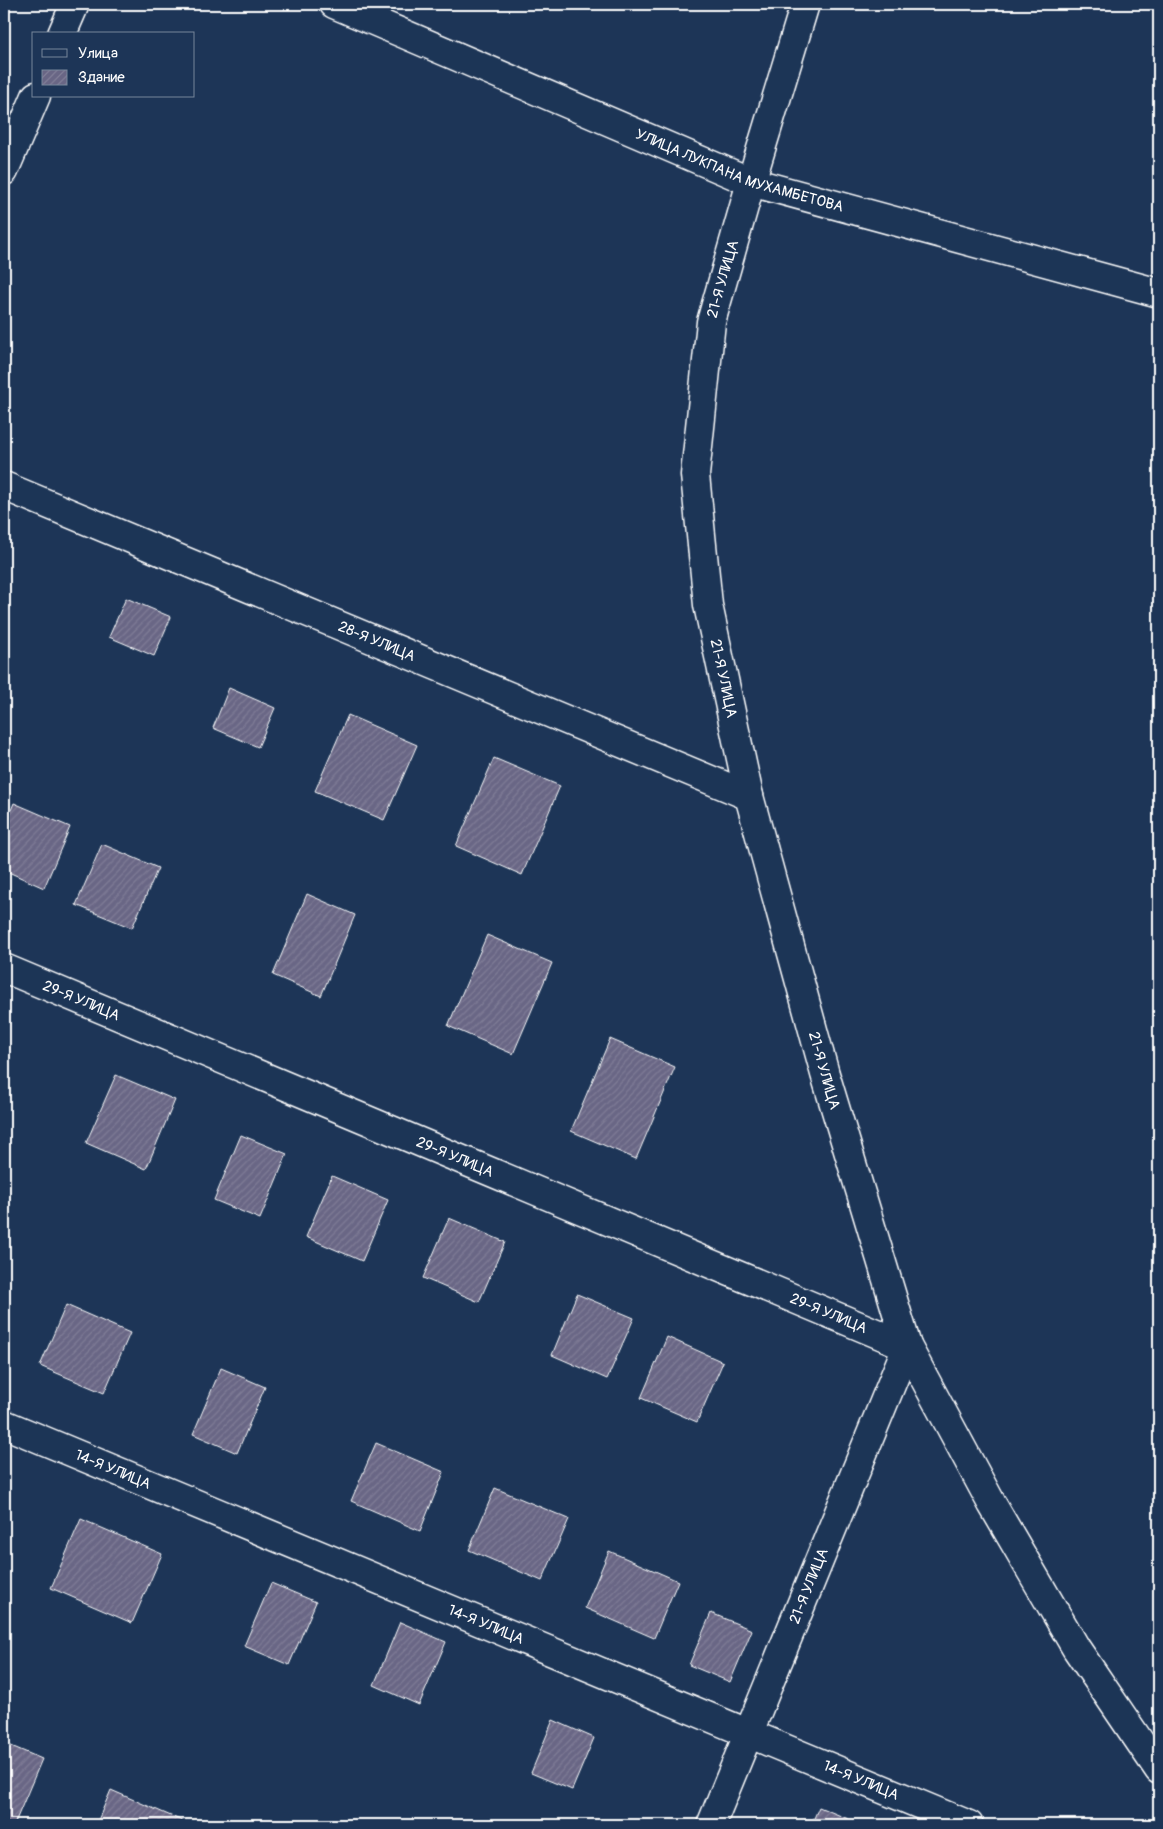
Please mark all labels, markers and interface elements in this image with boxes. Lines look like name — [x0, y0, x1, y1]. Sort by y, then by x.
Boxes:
legend — [32, 32, 195, 98]
text: Улица — [78, 44, 118, 63]
text: Здание — [78, 68, 125, 87]
street label: УЛИЦА ЛУКПАНА МУХАМБЕТОВА — [633, 124, 846, 216]
street label: 21-Я УЛИЦА — [703, 238, 743, 320]
street label: 28-Я УЛИЦА — [336, 617, 419, 666]
street label: 21-Я УЛИЦА — [706, 637, 741, 720]
street label: 29-Я УЛИЦА — [40, 976, 123, 1025]
street label: 21-Я УЛИЦА — [804, 1029, 845, 1112]
street label: 29-Я УЛИЦА — [414, 1132, 497, 1181]
street label: 29-Я УЛИЦА — [787, 1289, 870, 1338]
street label: 14-Я УЛИЦА — [72, 1445, 154, 1494]
street label: 21-Я УЛИЦА — [785, 1545, 833, 1627]
street label: 14-Я УЛИЦА — [445, 1600, 527, 1649]
street label: 14-Я УЛИЦА — [820, 1756, 902, 1804]

